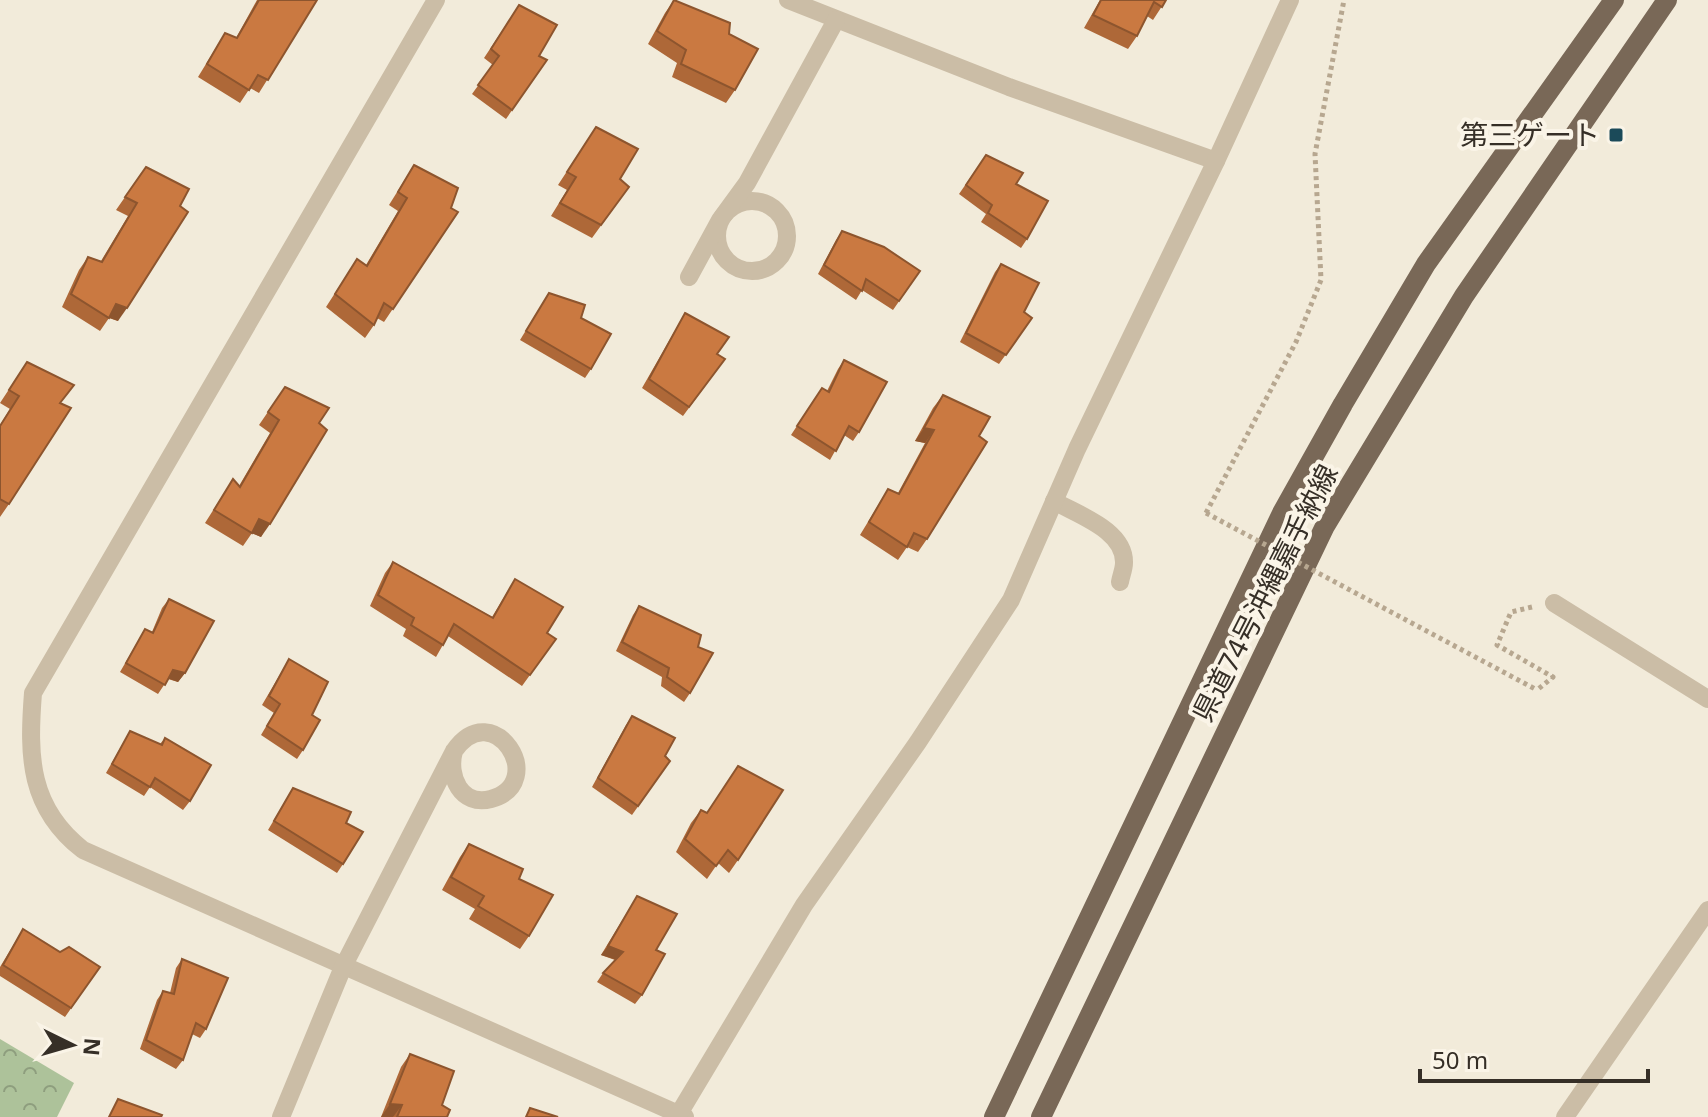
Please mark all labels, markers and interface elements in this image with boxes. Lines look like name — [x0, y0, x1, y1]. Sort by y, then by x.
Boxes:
place label: 第三ゲート — [1460, 115, 1600, 153]
marker: 第三ゲート — [1607, 126, 1625, 144]
street label: 県道74号沖縄嘉手納線 — [1183, 457, 1346, 728]
north arrow — [32, 1005, 112, 1085]
scale bar — [1420, 1033, 1648, 1083]
text: N — [77, 1037, 109, 1057]
text: 50 m — [1432, 1043, 1488, 1076]

